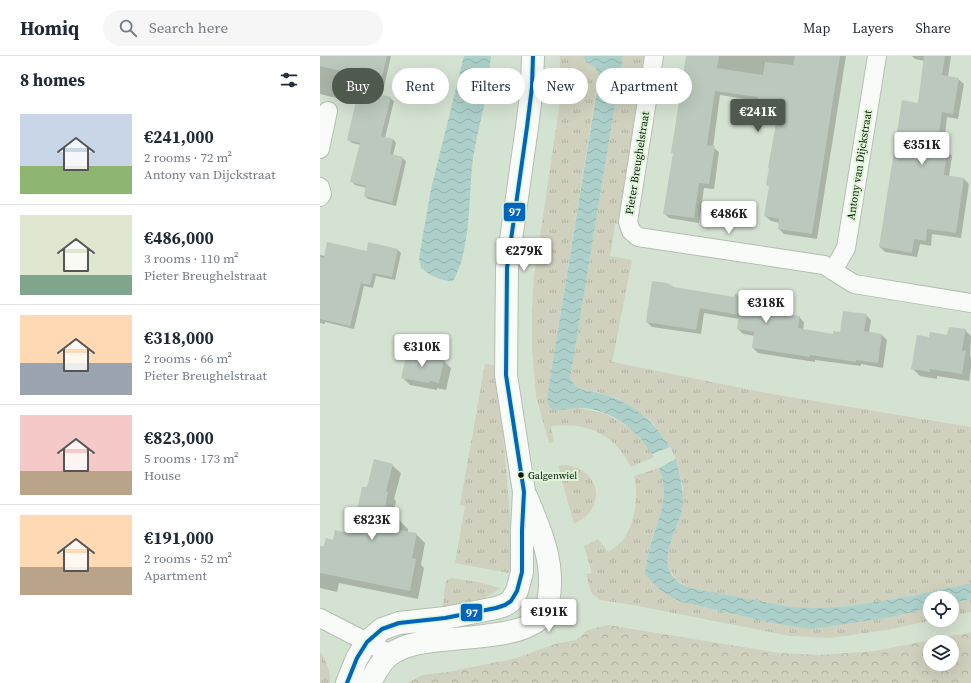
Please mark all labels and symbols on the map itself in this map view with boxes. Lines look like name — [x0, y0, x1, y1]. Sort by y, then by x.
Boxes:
pin: €241K — [730, 99, 786, 133]
street label: Antony van Dijckstraat — [843, 109, 876, 221]
street label: Pieter Breughelstraat — [622, 110, 653, 216]
pin: €351K — [894, 132, 950, 166]
pin: €486K — [701, 201, 757, 235]
line badge: 97 — [503, 202, 526, 222]
text: 97 — [509, 205, 521, 220]
pin: €279K — [496, 238, 552, 272]
pin: €318K — [738, 290, 794, 324]
pin: €310K — [394, 334, 450, 368]
place label: Galgenwiel — [528, 469, 577, 482]
marker: Galgenwiel — [516, 470, 526, 480]
pin: €823K — [344, 507, 400, 541]
pin: €191K — [521, 599, 577, 633]
line badge: 97 — [460, 603, 483, 622]
text: 97 — [466, 606, 478, 621]

